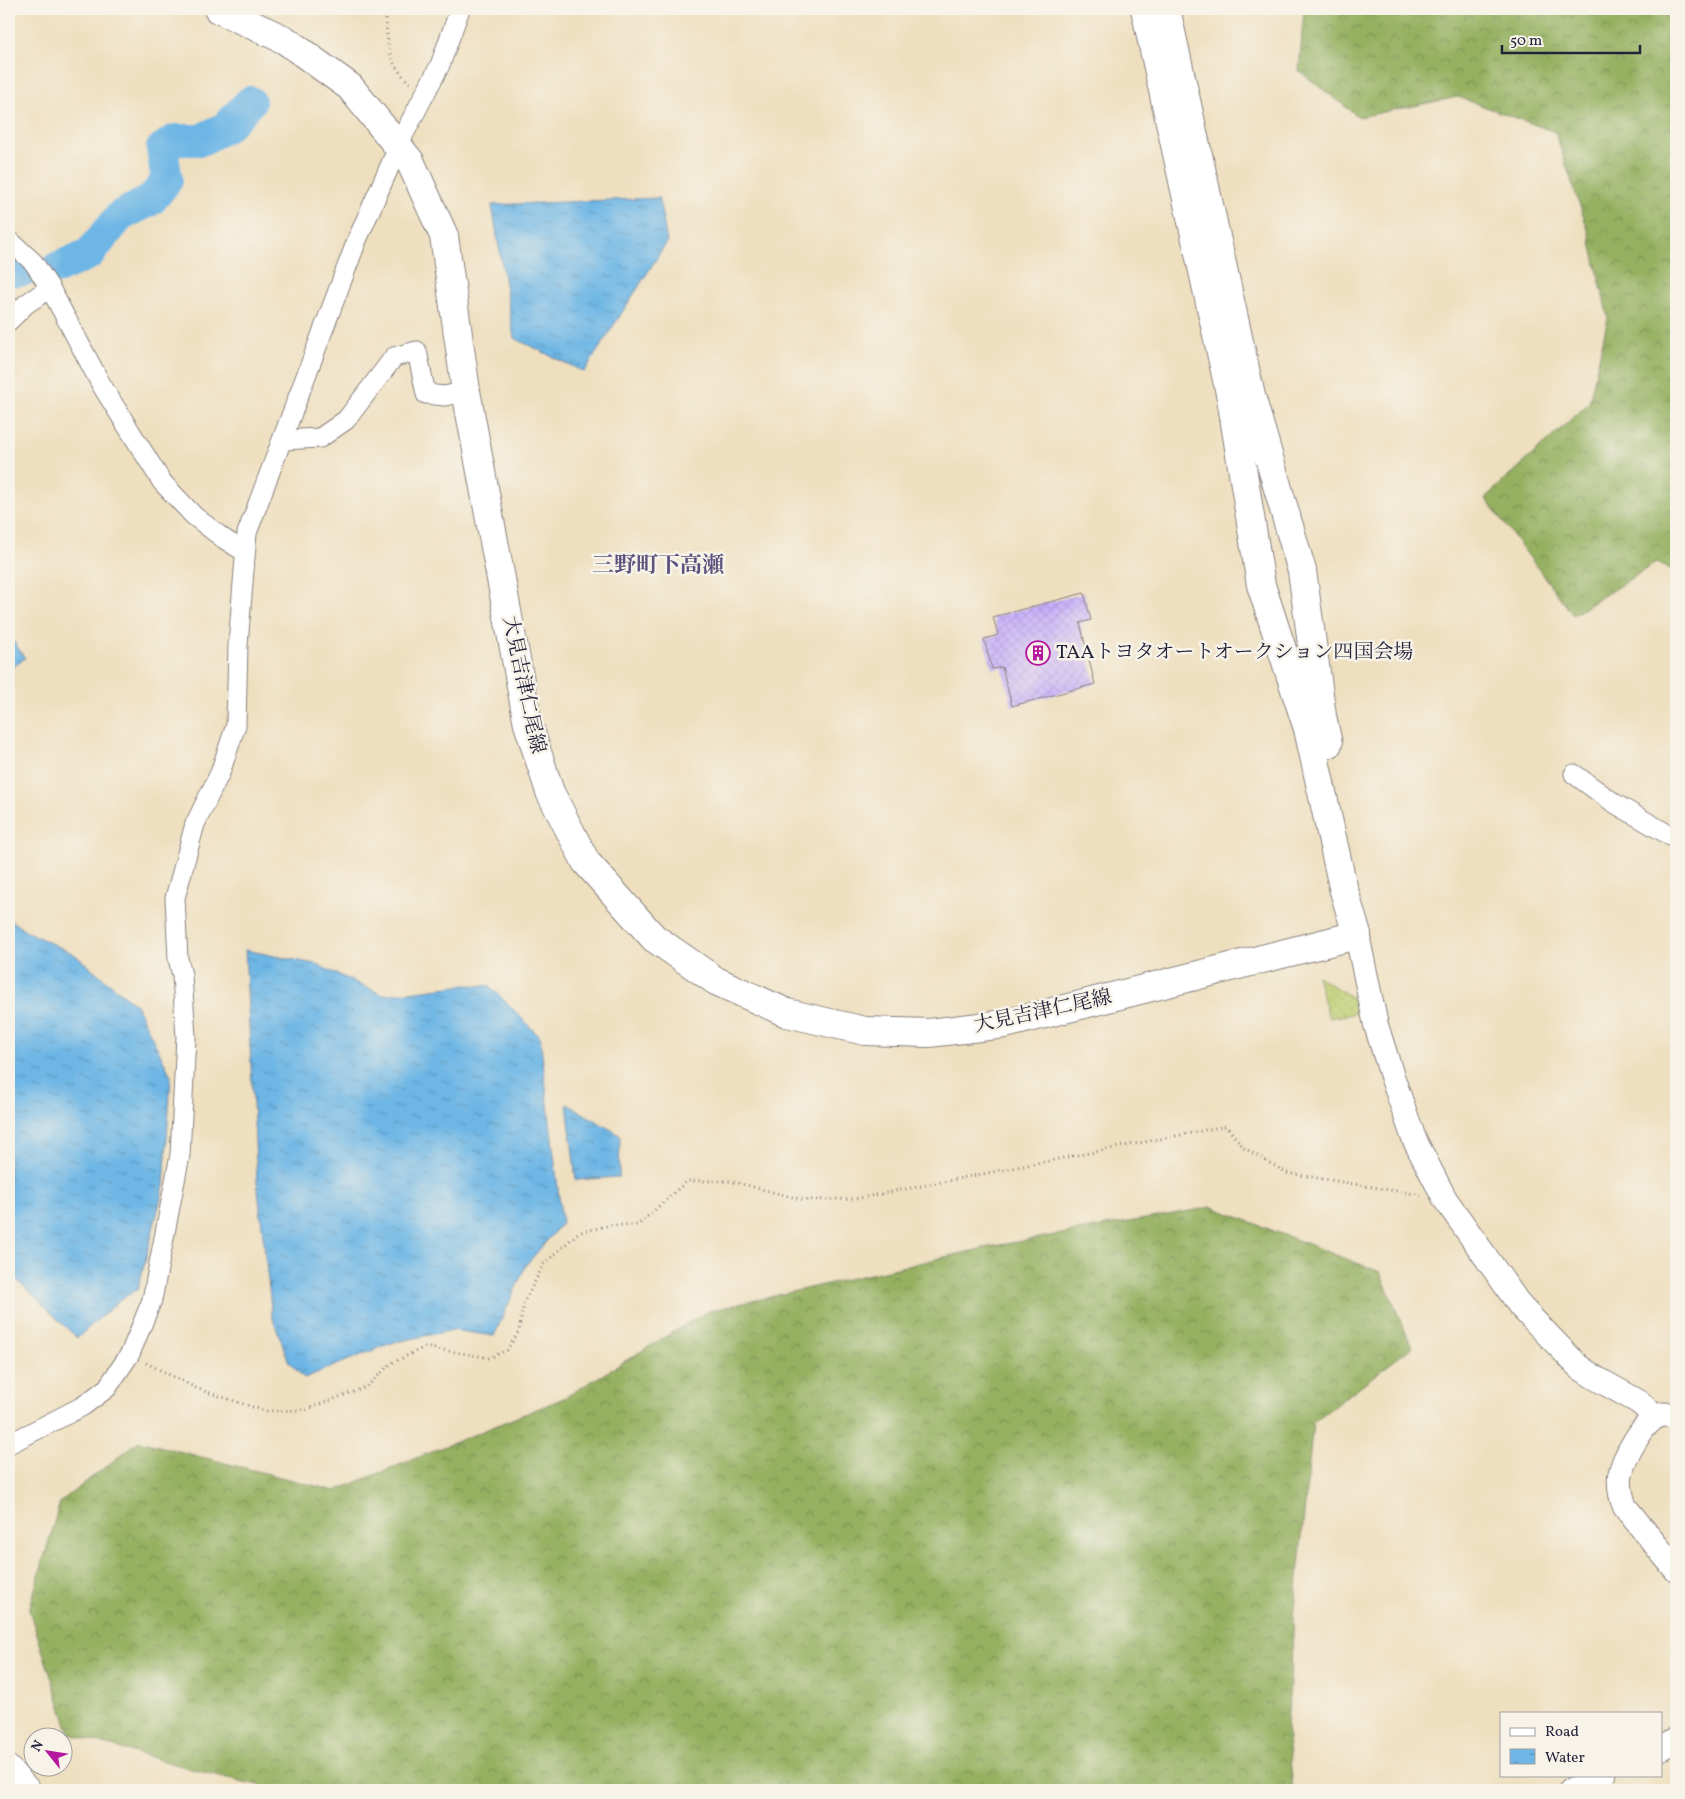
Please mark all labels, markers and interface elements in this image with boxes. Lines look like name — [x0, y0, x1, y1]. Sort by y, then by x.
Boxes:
scale bar — [1502, 22, 1640, 54]
text: 50 m — [1510, 31, 1542, 52]
district label: 三野町下高瀬 — [592, 551, 724, 582]
street label: 大見吉津仁尾線 — [495, 614, 551, 756]
place label: TAAトヨタオートオークション四国会場 — [1056, 639, 1413, 667]
building icon: TAAトヨタオートオークション四国会場 — [1025, 640, 1051, 666]
street label: 大見吉津仁尾線 — [972, 984, 1114, 1040]
legend — [1500, 1712, 1662, 1776]
text: Road — [1545, 1722, 1579, 1743]
north arrow — [22, 1726, 72, 1776]
text: N — [27, 1737, 49, 1755]
text: Water — [1545, 1748, 1585, 1769]

